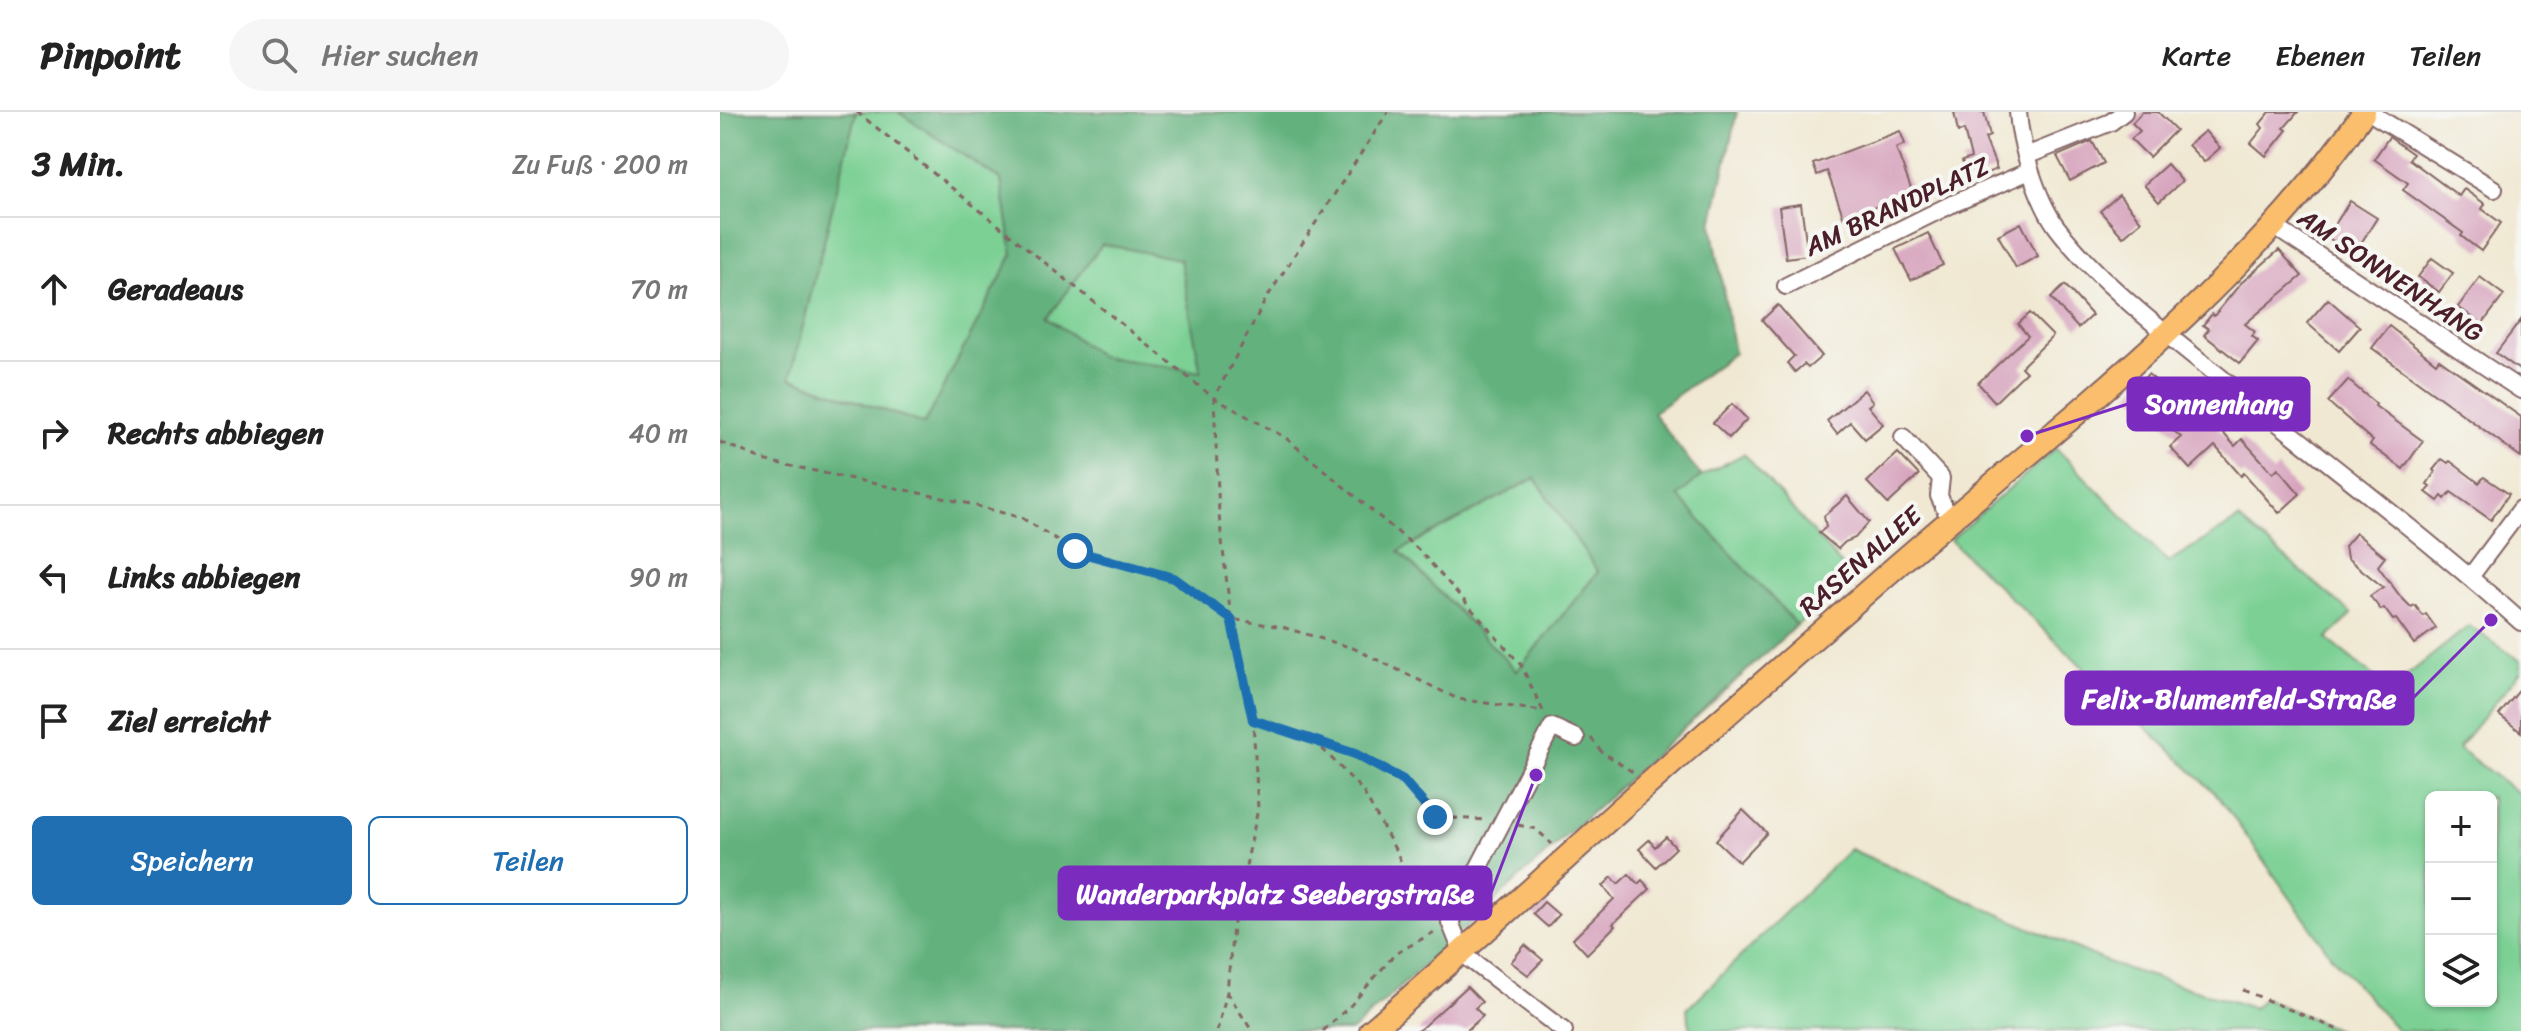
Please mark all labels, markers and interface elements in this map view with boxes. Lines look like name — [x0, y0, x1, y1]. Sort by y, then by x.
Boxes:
search box — [229, 19, 789, 91]
text: Pinpoint — [40, 22, 181, 89]
text: Hier suchen — [321, 28, 478, 82]
text: Karte — [2162, 31, 2231, 80]
text: Ebenen — [2275, 31, 2365, 80]
text: Teilen — [2409, 31, 2481, 80]
icon: search — [257, 33, 301, 77]
text: 3 Min. — [32, 134, 125, 194]
text: Zu Fuß · 200 m — [512, 141, 688, 187]
street label: AM BRANDPLATZ — [1796, 143, 1997, 270]
street label: AM SONNENHANG — [2287, 195, 2494, 355]
text: Geradeaus — [108, 262, 243, 316]
text: 70 m — [630, 266, 688, 312]
icon: ahead — [32, 267, 76, 311]
callout: Sonnenhang — [2128, 378, 2309, 430]
text: Sonnenhang — [2143, 379, 2294, 428]
text: Rechts abbiegen — [108, 406, 324, 460]
text: 40 m — [629, 410, 688, 456]
icon: right — [32, 411, 76, 455]
street label: RASENALLEE — [1788, 493, 1933, 628]
route start — [1057, 533, 1093, 569]
text: Links abbiegen — [108, 550, 300, 604]
text: 90 m — [629, 554, 688, 600]
icon: left — [32, 555, 76, 599]
callout: Felix-Blumenfeld-Straße — [2066, 672, 2413, 724]
text: Felix-Blumenfeld-Straße — [2081, 674, 2397, 723]
text: Ziel erreicht — [108, 694, 270, 748]
icon: arrive — [32, 699, 76, 743]
map controls — [2425, 791, 2497, 1007]
button: + — [2425, 791, 2497, 863]
route end — [1417, 799, 1453, 835]
button: Speichern — [32, 816, 352, 905]
button: Teilen — [368, 816, 688, 905]
button: − — [2425, 863, 2497, 935]
callout: Wanderparkplatz Seebergstraße — [1059, 867, 1491, 919]
text: Wanderparkplatz Seebergstraße — [1076, 869, 1475, 918]
button: layers — [2425, 935, 2497, 1007]

